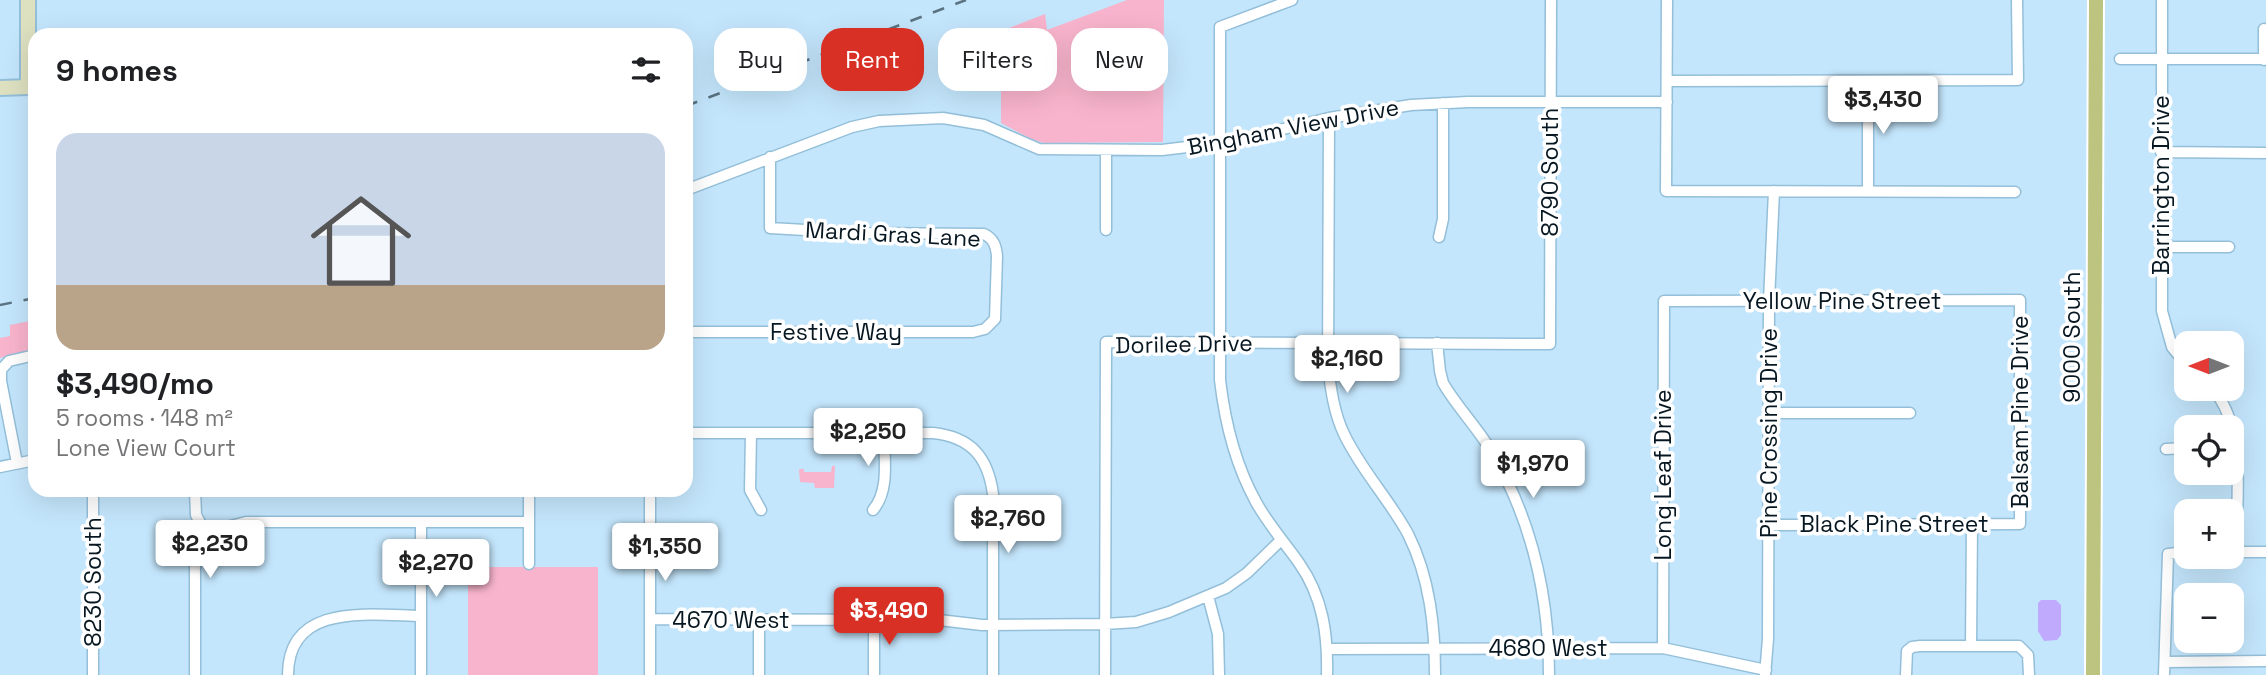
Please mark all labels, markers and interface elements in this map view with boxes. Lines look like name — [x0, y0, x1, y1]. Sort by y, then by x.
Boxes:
chip: Buy — [714, 28, 807, 91]
chip: Rent — [821, 28, 924, 91]
chip: Filters — [938, 28, 1057, 91]
chip: New — [1071, 28, 1168, 91]
text: 9 homes — [56, 51, 178, 90]
icon: filters — [627, 51, 665, 89]
pin: $3,430 — [1826, 76, 1940, 136]
text: $3,430 — [1844, 84, 1922, 114]
street label: Bingham View Drive — [1185, 92, 1401, 162]
street label: Barrington Drive — [2146, 95, 2176, 275]
street label: 8790 South — [1535, 108, 1565, 236]
icon: home — [298, 178, 424, 304]
street label: Mardi Gras Lane — [804, 214, 982, 254]
street label: 9000 South — [2057, 271, 2087, 403]
street label: Yellow Pine Street — [1743, 286, 1941, 316]
street label: Balsam Pine Drive — [2005, 315, 2035, 509]
street label: Festive Way — [770, 317, 902, 347]
street label: Dorilee Drive — [1115, 328, 1253, 360]
street label: Pine Crossing Drive — [1754, 328, 1784, 538]
north arrow — [2174, 331, 2244, 401]
map controls — [2174, 331, 2244, 653]
pin: $2,160 — [1290, 336, 1404, 395]
text: $2,160 — [1311, 343, 1383, 373]
text: $3,490/mo — [56, 364, 214, 403]
street label: Long Leaf Drive — [1648, 389, 1678, 561]
text: 5 rooms · 148 m² — [56, 403, 233, 433]
pin: $2,250 — [811, 408, 925, 468]
button: locate — [2174, 415, 2244, 485]
text: $2,250 — [830, 416, 906, 446]
text: Lone View Court — [56, 433, 236, 463]
pin: $1,970 — [1476, 440, 1590, 500]
text: $1,970 — [1497, 448, 1569, 478]
pin: $2,760 — [951, 496, 1065, 555]
button: + — [2174, 499, 2244, 569]
text: $2,760 — [970, 503, 1046, 533]
street label: Black Pine Street — [1799, 509, 1989, 539]
street label: 8230 South — [78, 517, 108, 647]
pin: $2,230 — [153, 520, 267, 580]
pin: $1,350 — [608, 524, 722, 583]
text: $2,230 — [172, 528, 248, 558]
text: $1,350 — [628, 531, 702, 561]
pin: $2,270 — [379, 540, 493, 599]
text: $2,270 — [398, 547, 474, 577]
button: − — [2174, 583, 2244, 653]
pin: $3,490 — [832, 588, 946, 647]
text: $3,490 — [850, 595, 928, 625]
street label: 4670 West — [672, 605, 790, 635]
street label: 4680 West — [1488, 633, 1608, 663]

